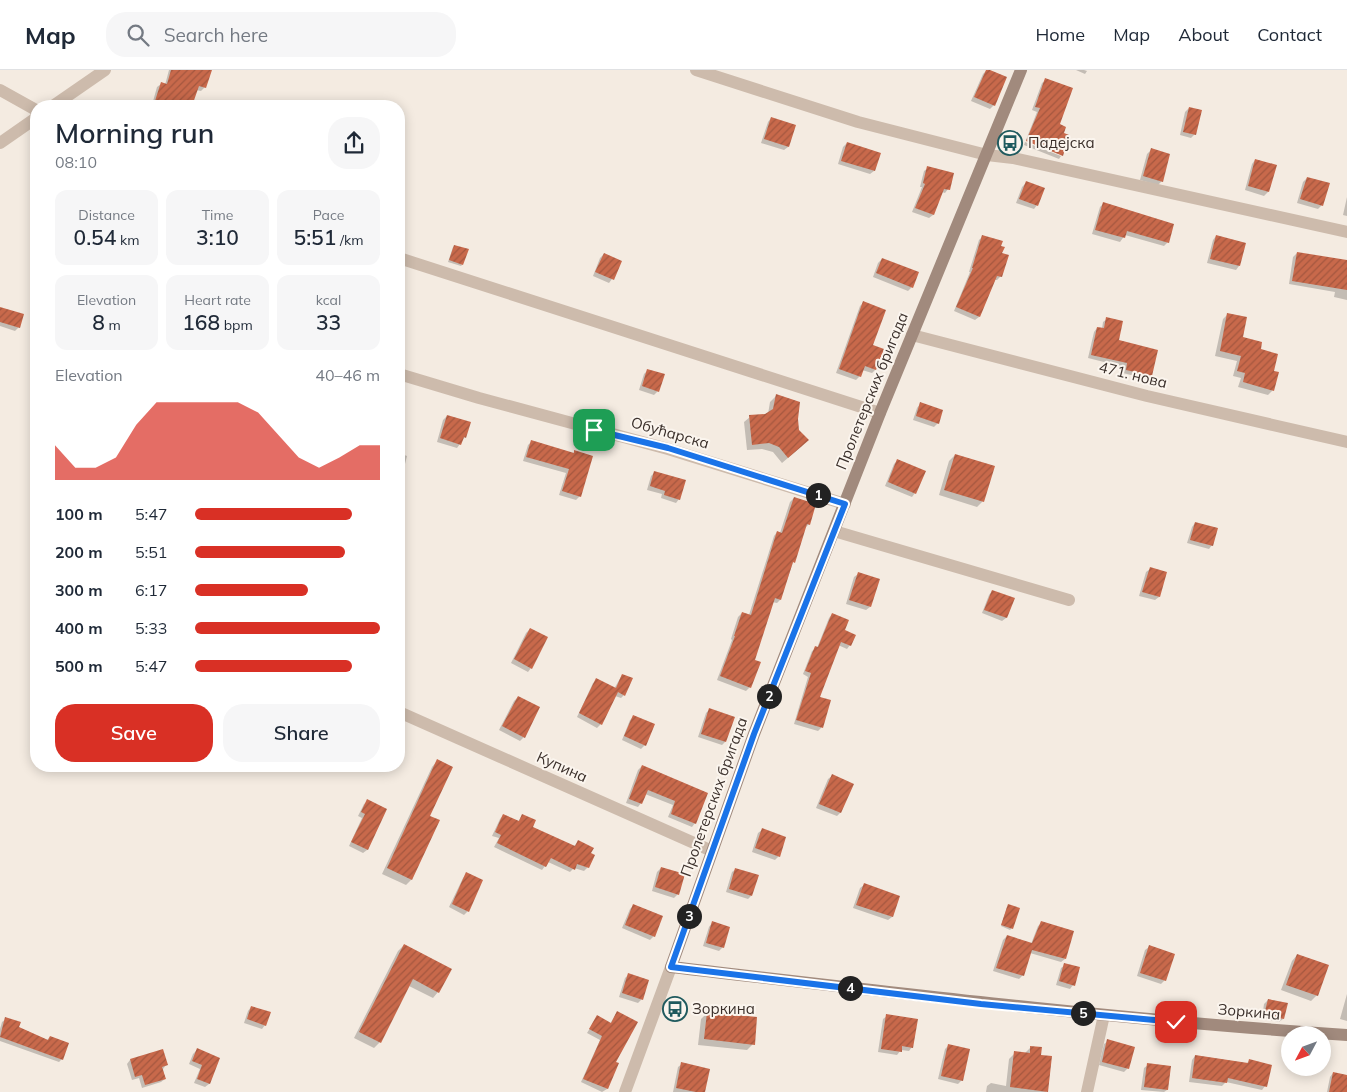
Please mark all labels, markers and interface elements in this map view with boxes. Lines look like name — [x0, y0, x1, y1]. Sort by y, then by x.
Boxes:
search box — [106, 12, 456, 57]
text: Map — [25, 20, 76, 50]
icon: search — [124, 21, 152, 49]
text: Search here — [164, 23, 268, 47]
text: Home — [1035, 23, 1085, 46]
text: Map — [1113, 23, 1150, 46]
text: About — [1178, 23, 1229, 46]
text: Contact — [1257, 23, 1322, 46]
text: Morning run — [55, 115, 214, 150]
button: share — [328, 117, 380, 169]
bus stop icon: Падејска — [997, 130, 1023, 156]
place label: Падејска — [1028, 133, 1095, 152]
text: 08:10 — [55, 152, 97, 172]
text: Distance — [78, 206, 135, 224]
text: Time — [202, 206, 233, 224]
text: Pace — [313, 206, 344, 224]
text: 0.54 — [74, 224, 116, 250]
text: 3:10 — [196, 224, 239, 250]
text: 5:51 — [294, 224, 336, 250]
text: km — [116, 231, 139, 249]
text: /km — [336, 231, 363, 249]
text: Elevation — [77, 291, 136, 309]
text: Heart rate — [184, 291, 251, 309]
text: kcal — [316, 291, 341, 309]
text: 8 — [92, 309, 105, 335]
text: 168 — [182, 309, 220, 335]
text: 33 — [316, 309, 341, 335]
street label: Пролетерских бригада — [831, 309, 912, 472]
text: m — [105, 316, 121, 334]
text: bpm — [220, 316, 253, 334]
street label: 471. нова — [1097, 357, 1169, 392]
text: Elevation — [55, 365, 123, 385]
text: 40–46 m — [315, 365, 380, 385]
pin — [573, 409, 615, 451]
street label: Обућарска — [629, 412, 711, 453]
icon: arrive — [580, 416, 608, 444]
pin: 1 — [806, 482, 830, 508]
text: 1 — [814, 486, 823, 504]
text: 100 m — [55, 504, 103, 524]
text: 5:47 — [135, 504, 167, 524]
text: 200 m — [55, 542, 103, 562]
text: 5:51 — [135, 542, 167, 562]
text: 300 m — [55, 580, 103, 600]
text: 6:17 — [135, 580, 167, 600]
text: 400 m — [55, 618, 103, 638]
text: 5:33 — [135, 618, 167, 638]
text: 500 m — [55, 656, 103, 676]
text: 5:47 — [135, 656, 167, 676]
pin: 2 — [756, 684, 782, 708]
text: 2 — [765, 687, 774, 705]
button: Save — [55, 704, 213, 762]
button: Share — [223, 704, 380, 762]
street label: Пролетерских бригада — [676, 715, 751, 879]
street label: Купина — [534, 747, 591, 786]
pin: 3 — [676, 904, 702, 928]
text: 3 — [685, 907, 694, 925]
pin: 4 — [838, 976, 862, 1000]
text: 4 — [846, 979, 855, 997]
bus stop icon: Зоркина — [662, 996, 688, 1022]
place label: Зоркина — [692, 999, 755, 1018]
street label: Зоркина — [1217, 999, 1281, 1024]
pin: 5 — [1070, 1000, 1096, 1026]
pin — [1155, 1001, 1197, 1043]
text: 5 — [1079, 1004, 1088, 1022]
icon: check — [1162, 1008, 1190, 1036]
north arrow — [1281, 1026, 1331, 1076]
map controls — [1281, 1026, 1331, 1076]

